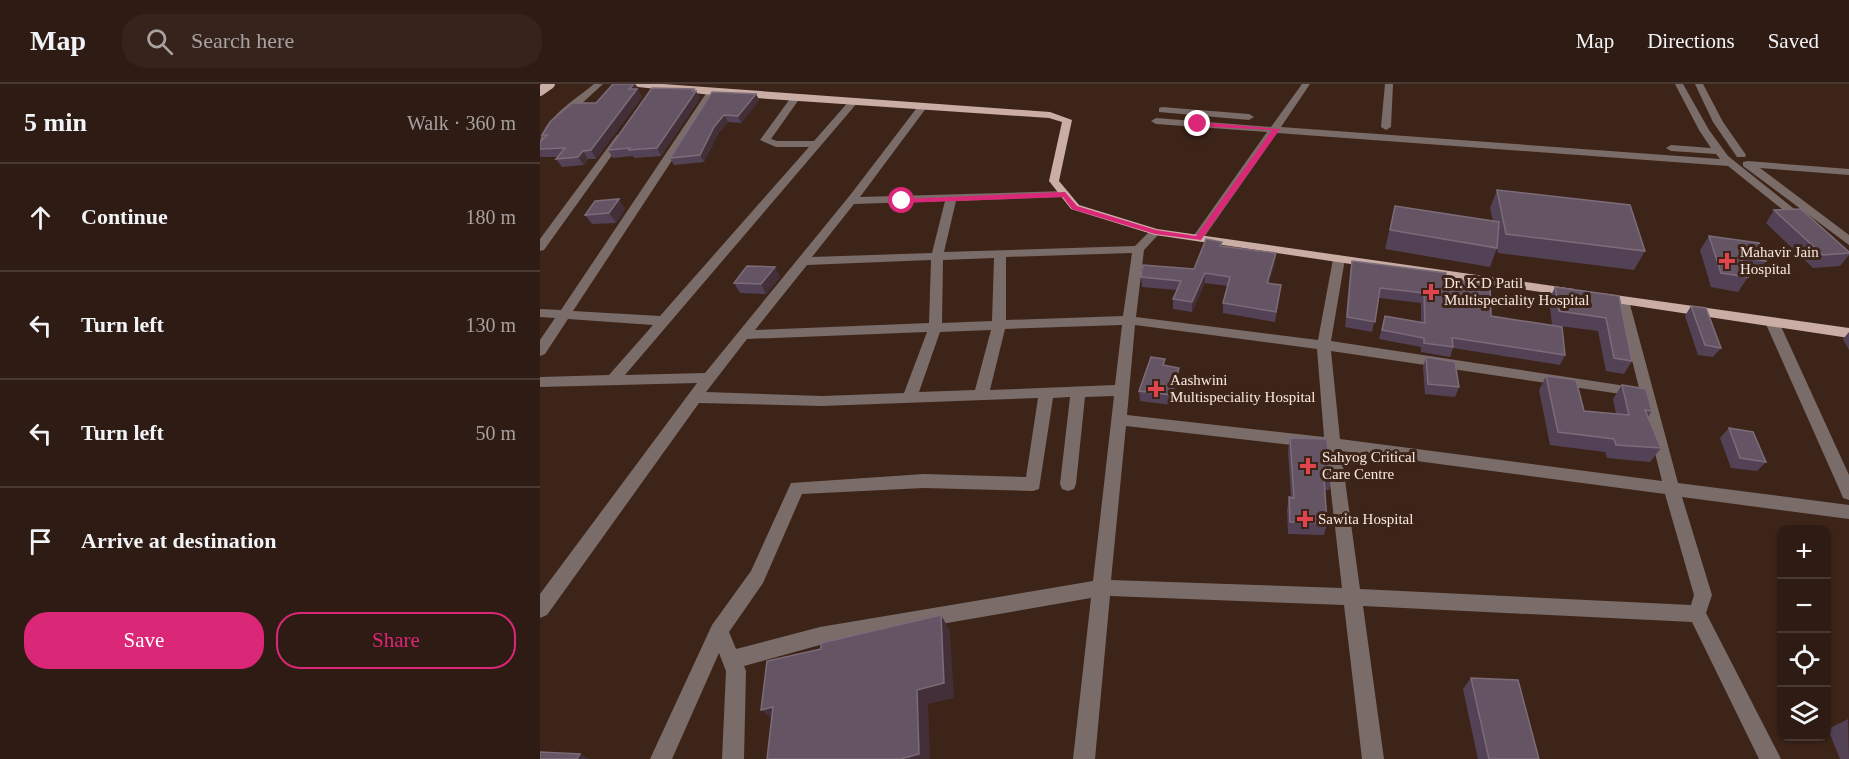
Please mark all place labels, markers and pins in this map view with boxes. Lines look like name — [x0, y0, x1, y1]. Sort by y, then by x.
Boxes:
place label: Mahavir Jain Hospital — [1740, 244, 1819, 277]
marker: Mahavir Jain Hospital — [1718, 252, 1736, 270]
place label: Dr. K D Patil Multispeciality Hospital — [1444, 275, 1589, 308]
marker: Dr. K D Patil Multispeciality Hospital — [1422, 283, 1440, 301]
place label: Aashwini Multispeciality Hospital — [1170, 372, 1315, 405]
marker: Aashwini Multispeciality Hospital — [1147, 380, 1165, 398]
place label: Sahyog Critical Care Centre — [1322, 449, 1416, 482]
marker: Sahyog Critical Care Centre — [1299, 457, 1317, 475]
marker: Sawita Hospital — [1296, 510, 1314, 528]
place label: Sawita Hospital — [1318, 511, 1413, 527]

